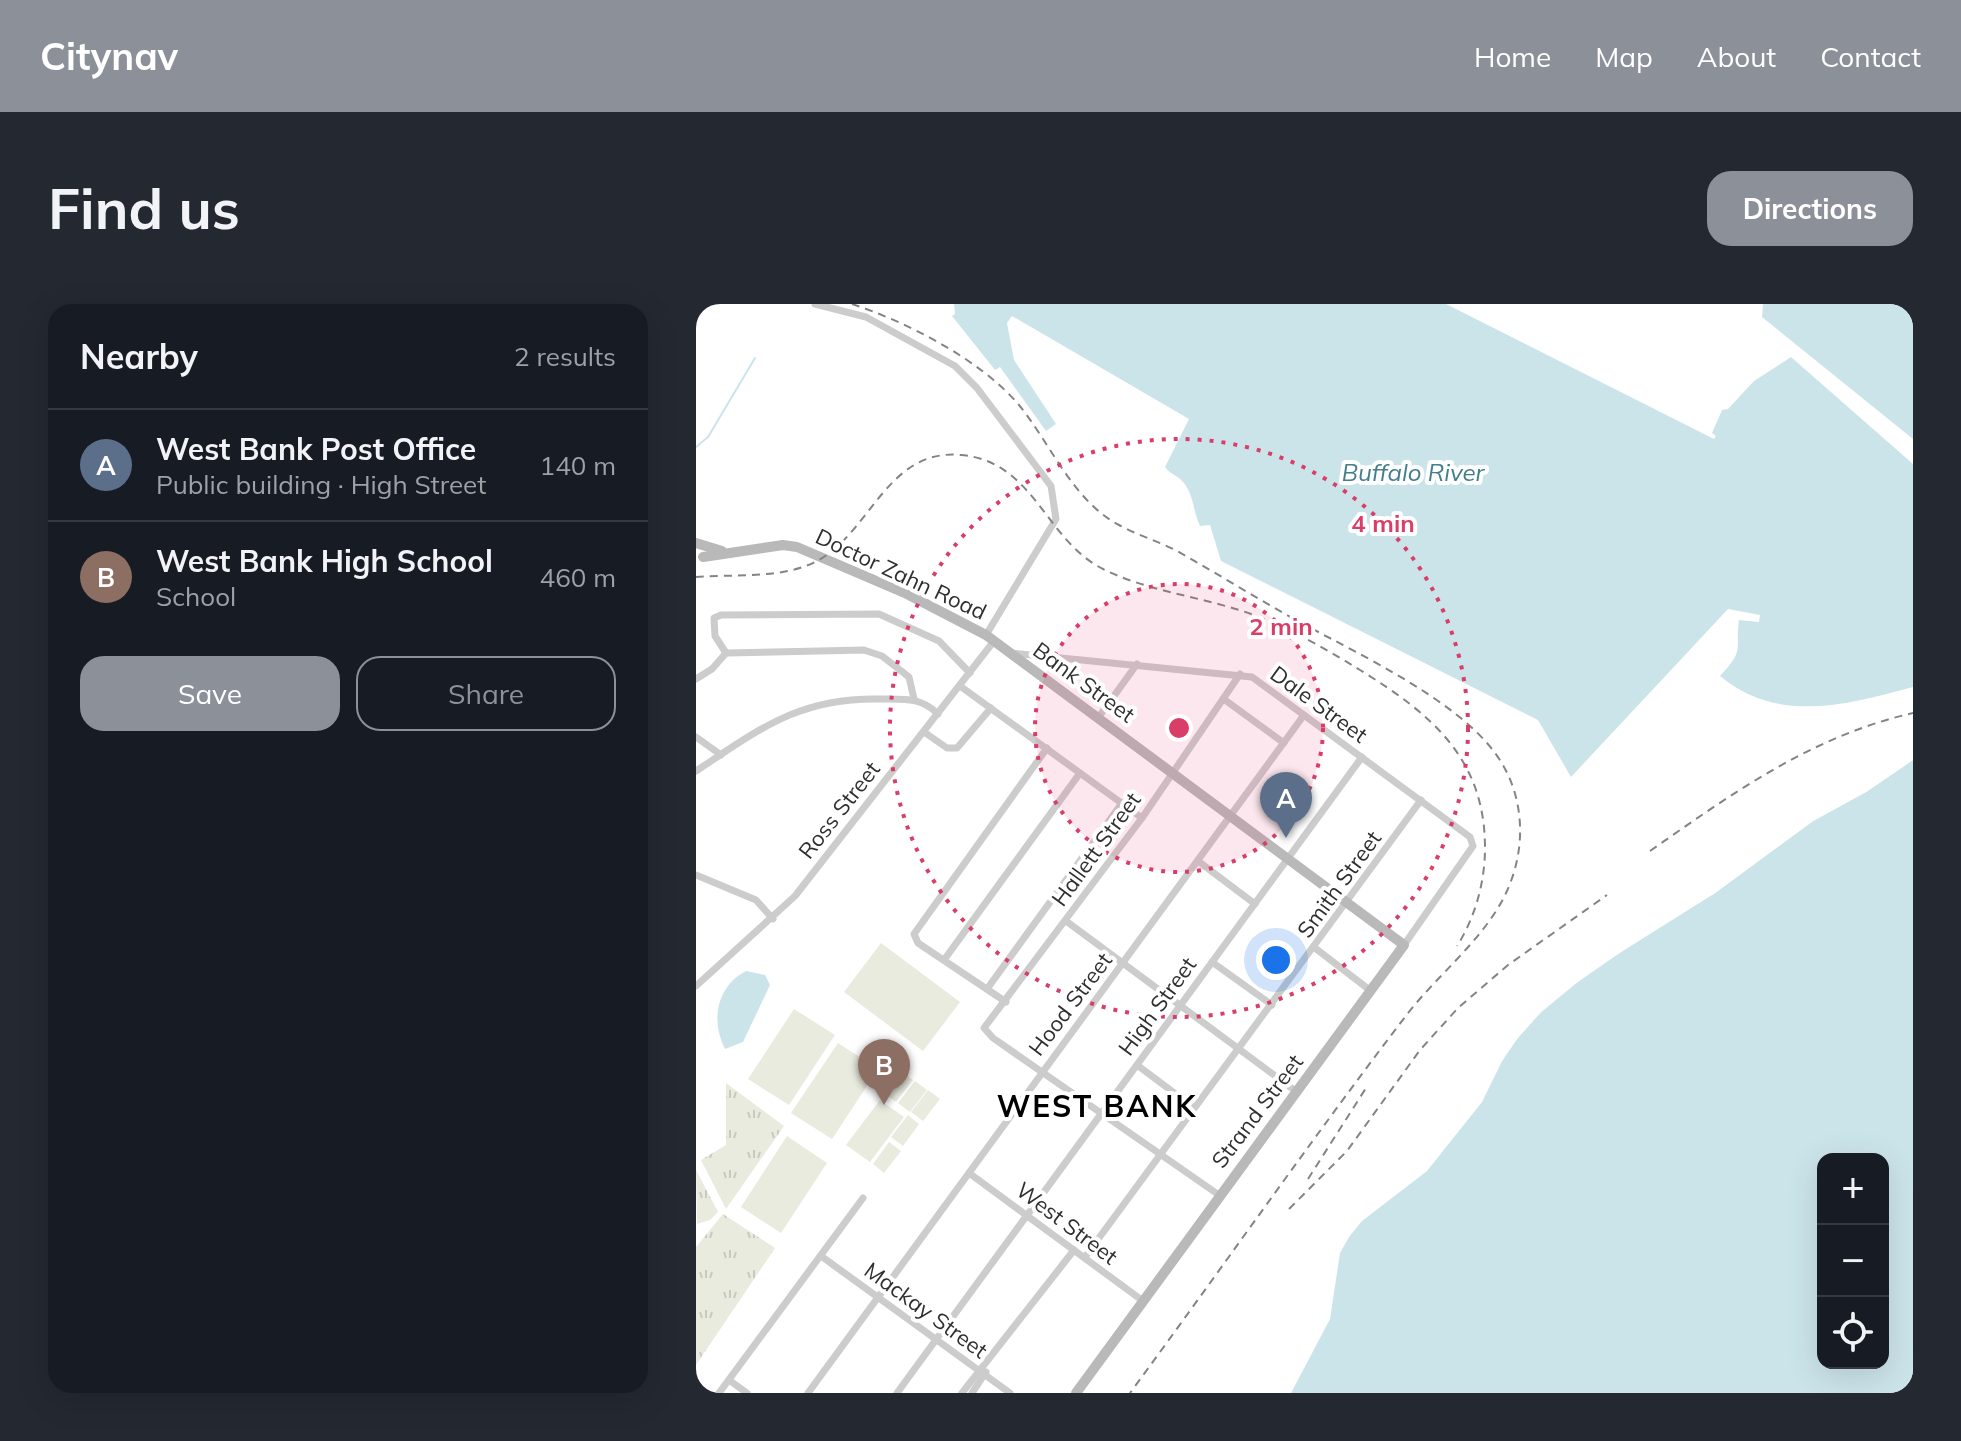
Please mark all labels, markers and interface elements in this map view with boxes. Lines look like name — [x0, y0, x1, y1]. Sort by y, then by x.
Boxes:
text: Citynav — [40, 32, 178, 80]
text: Home — [1474, 39, 1551, 74]
text: Map — [1595, 39, 1653, 74]
text: About — [1697, 39, 1776, 74]
text: Contact — [1820, 39, 1921, 74]
button: Directions — [1707, 171, 1913, 246]
text: Find us — [48, 173, 240, 243]
text: Nearby — [80, 335, 198, 378]
text: 2 results — [514, 340, 616, 373]
text: West Bank Post Office — [156, 430, 476, 468]
text: A — [96, 449, 116, 482]
text: 140 m — [540, 449, 616, 482]
water label: Buffalo River — [1342, 457, 1486, 487]
text: Public building · High Street — [156, 468, 486, 501]
text: 4 min — [1351, 508, 1415, 538]
street label: Doctor Zahn Road — [811, 522, 991, 626]
text: West Bank High School — [156, 542, 493, 580]
text: B — [97, 561, 115, 594]
text: 460 m — [540, 561, 616, 594]
text: School — [156, 580, 236, 613]
text: 2 min — [1249, 611, 1313, 641]
street label: Bank Street — [1028, 636, 1141, 728]
button: Save — [80, 656, 340, 731]
button: Share — [356, 656, 616, 731]
street label: Dale Street — [1265, 659, 1373, 749]
centre of rings — [1165, 714, 1193, 742]
street label: Ross Street — [792, 755, 886, 864]
pin: A — [1260, 772, 1312, 838]
street label: Hallett Street — [1045, 786, 1147, 912]
street label: Smith Street — [1291, 825, 1387, 943]
your location — [1256, 940, 1296, 980]
street label: Hood Street — [1022, 947, 1118, 1061]
street label: High Street — [1112, 951, 1202, 1061]
pin: B — [858, 1039, 910, 1105]
street label: Strand Street — [1205, 1048, 1309, 1173]
district label: WEST BANK — [997, 1087, 1197, 1125]
map controls — [1817, 1153, 1889, 1369]
button: + — [1817, 1153, 1889, 1225]
street label: West Street — [1011, 1176, 1124, 1271]
button: − — [1817, 1225, 1889, 1297]
street label: Mackay Street — [859, 1256, 993, 1364]
button: locate — [1817, 1297, 1889, 1369]

